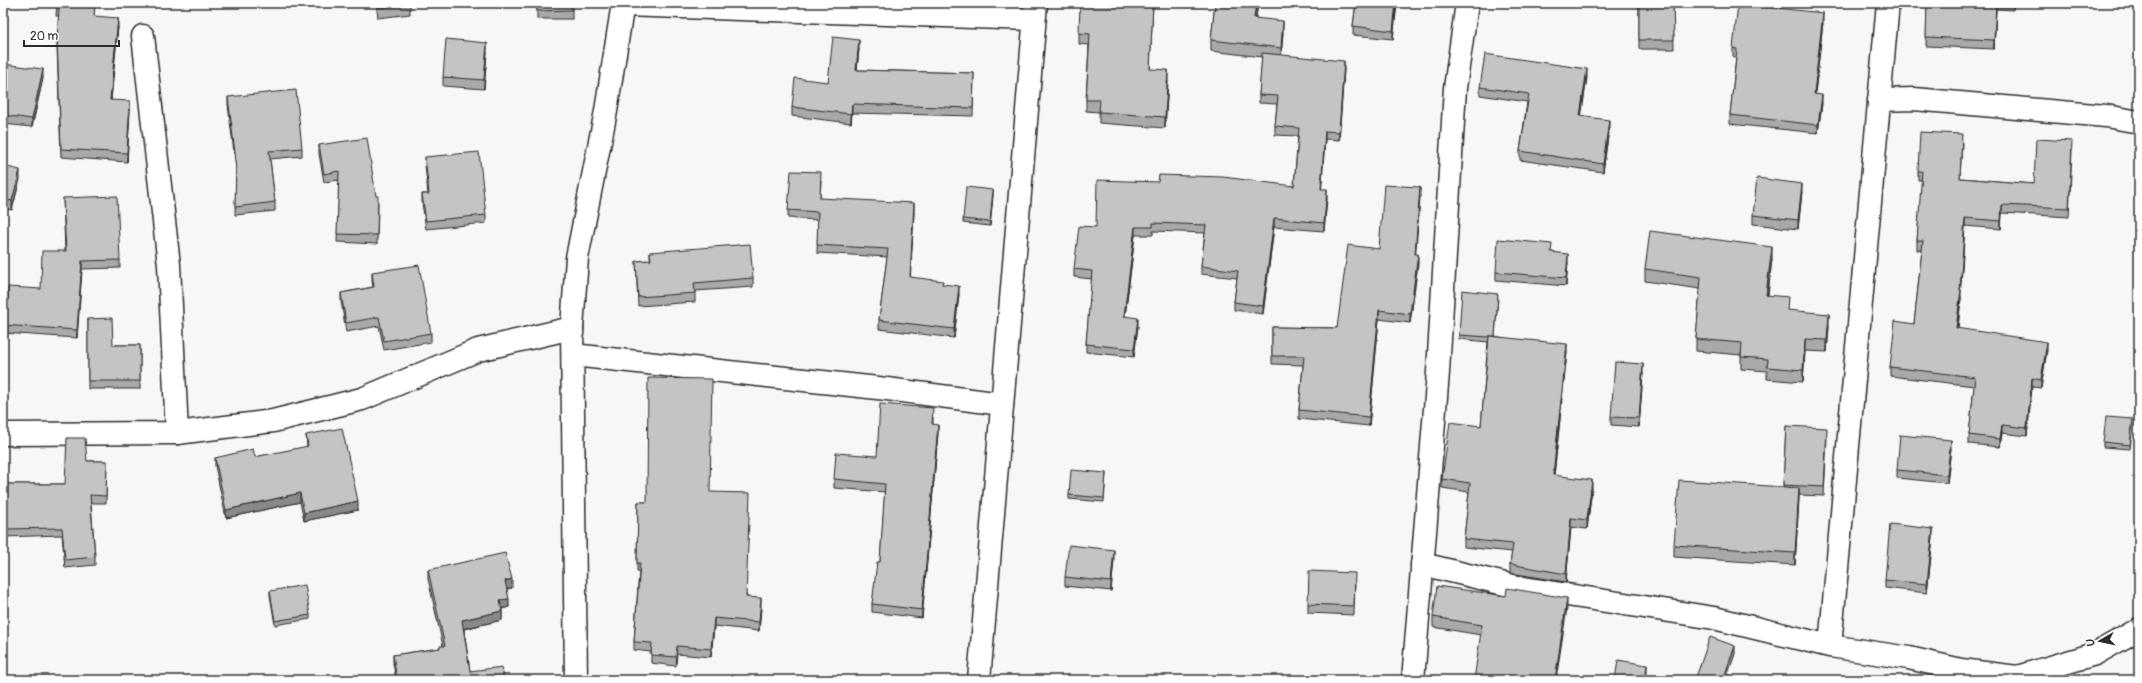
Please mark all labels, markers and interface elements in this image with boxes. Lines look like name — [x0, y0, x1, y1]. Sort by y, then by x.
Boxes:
scale bar — [24, 22, 119, 48]
text: 20 m — [30, 29, 59, 44]
north arrow — [2080, 621, 2120, 661]
text: U — [2084, 638, 2098, 647]

